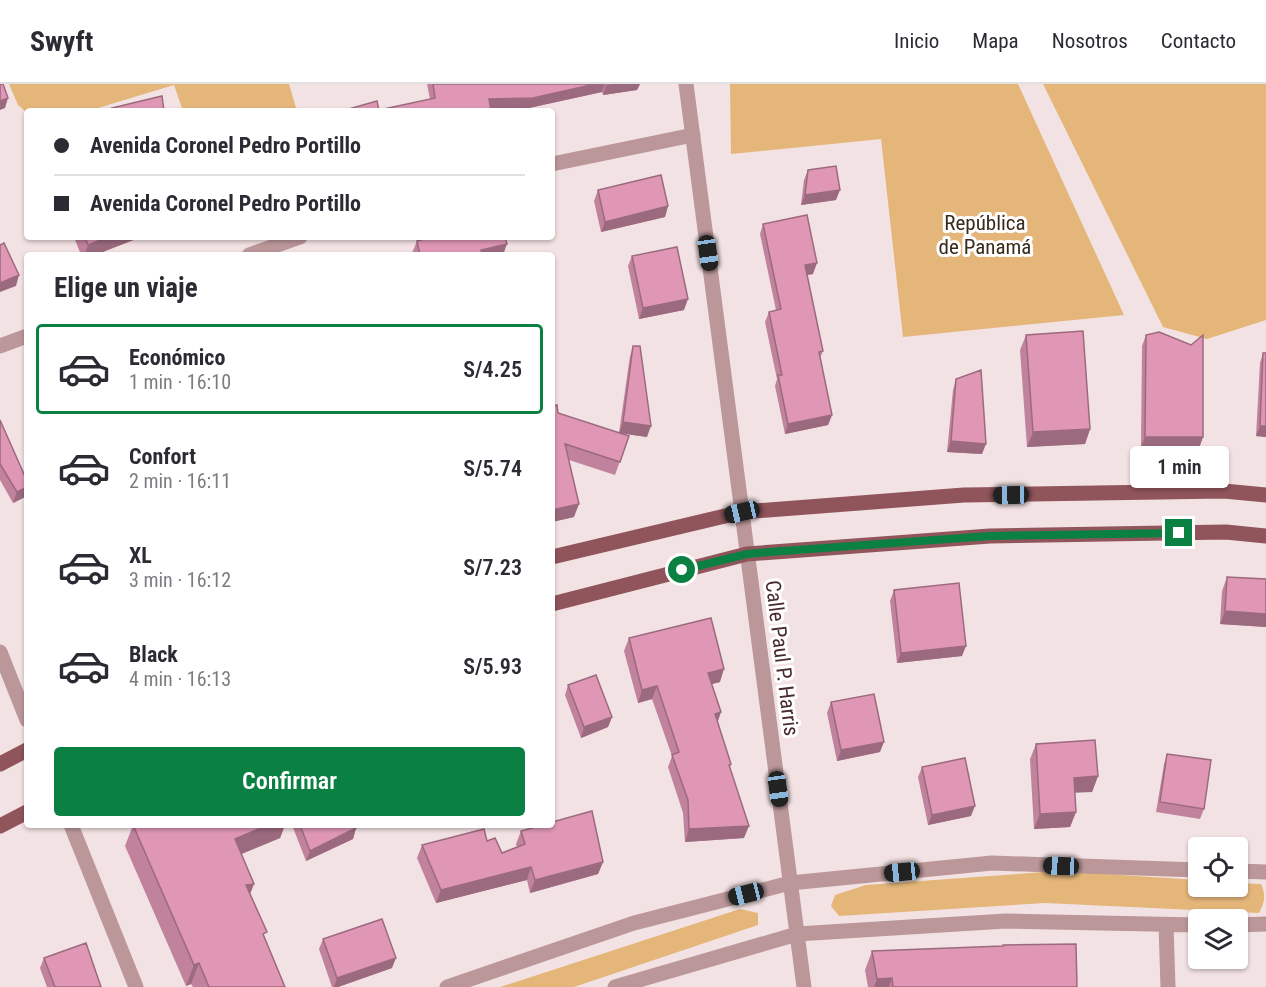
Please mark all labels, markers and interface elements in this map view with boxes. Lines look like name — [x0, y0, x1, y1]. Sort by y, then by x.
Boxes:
text: Swyft — [30, 25, 93, 58]
text: Inicio — [894, 29, 939, 53]
text: Mapa — [972, 29, 1019, 53]
text: Nosotros — [1052, 29, 1128, 53]
text: Contacto — [1161, 29, 1236, 53]
text: Avenida Coronel Pedro Portillo — [90, 133, 361, 158]
text: Avenida Coronel Pedro Portillo — [90, 191, 361, 216]
park label: República de Panamá — [939, 211, 1031, 259]
car — [697, 234, 719, 272]
text: Elige un viaje — [54, 272, 198, 304]
icon: car — [57, 342, 111, 396]
text: Económico — [129, 345, 225, 370]
text: S/4.25 — [463, 357, 522, 382]
text: 1 min · 16:10 — [129, 370, 231, 394]
icon: car — [57, 441, 111, 495]
text: Confort — [129, 444, 196, 469]
callout: 1 min — [1130, 446, 1228, 488]
text: 1 min — [1157, 455, 1202, 479]
text: S/5.74 — [463, 456, 522, 481]
text: 2 min · 16:11 — [129, 469, 231, 493]
car — [993, 486, 1029, 504]
car — [722, 499, 762, 525]
route end — [1165, 519, 1192, 546]
icon: car — [57, 540, 111, 594]
text: XL — [129, 543, 152, 568]
text: S/7.23 — [463, 555, 522, 580]
route start — [668, 556, 695, 583]
text: 3 min · 16:12 — [129, 568, 231, 592]
street label: Calle Paul P. Harris — [761, 579, 803, 737]
icon: car — [57, 639, 111, 693]
text: Black — [129, 642, 178, 667]
text: S/5.93 — [463, 654, 522, 679]
text: 4 min · 16:13 — [129, 667, 231, 691]
button: Confirmar — [54, 747, 525, 816]
car — [767, 770, 789, 808]
map controls — [1188, 837, 1248, 969]
button: locate — [1188, 837, 1248, 897]
car — [1043, 856, 1079, 876]
car — [883, 861, 921, 883]
car — [726, 881, 766, 907]
button: layers — [1188, 909, 1248, 969]

